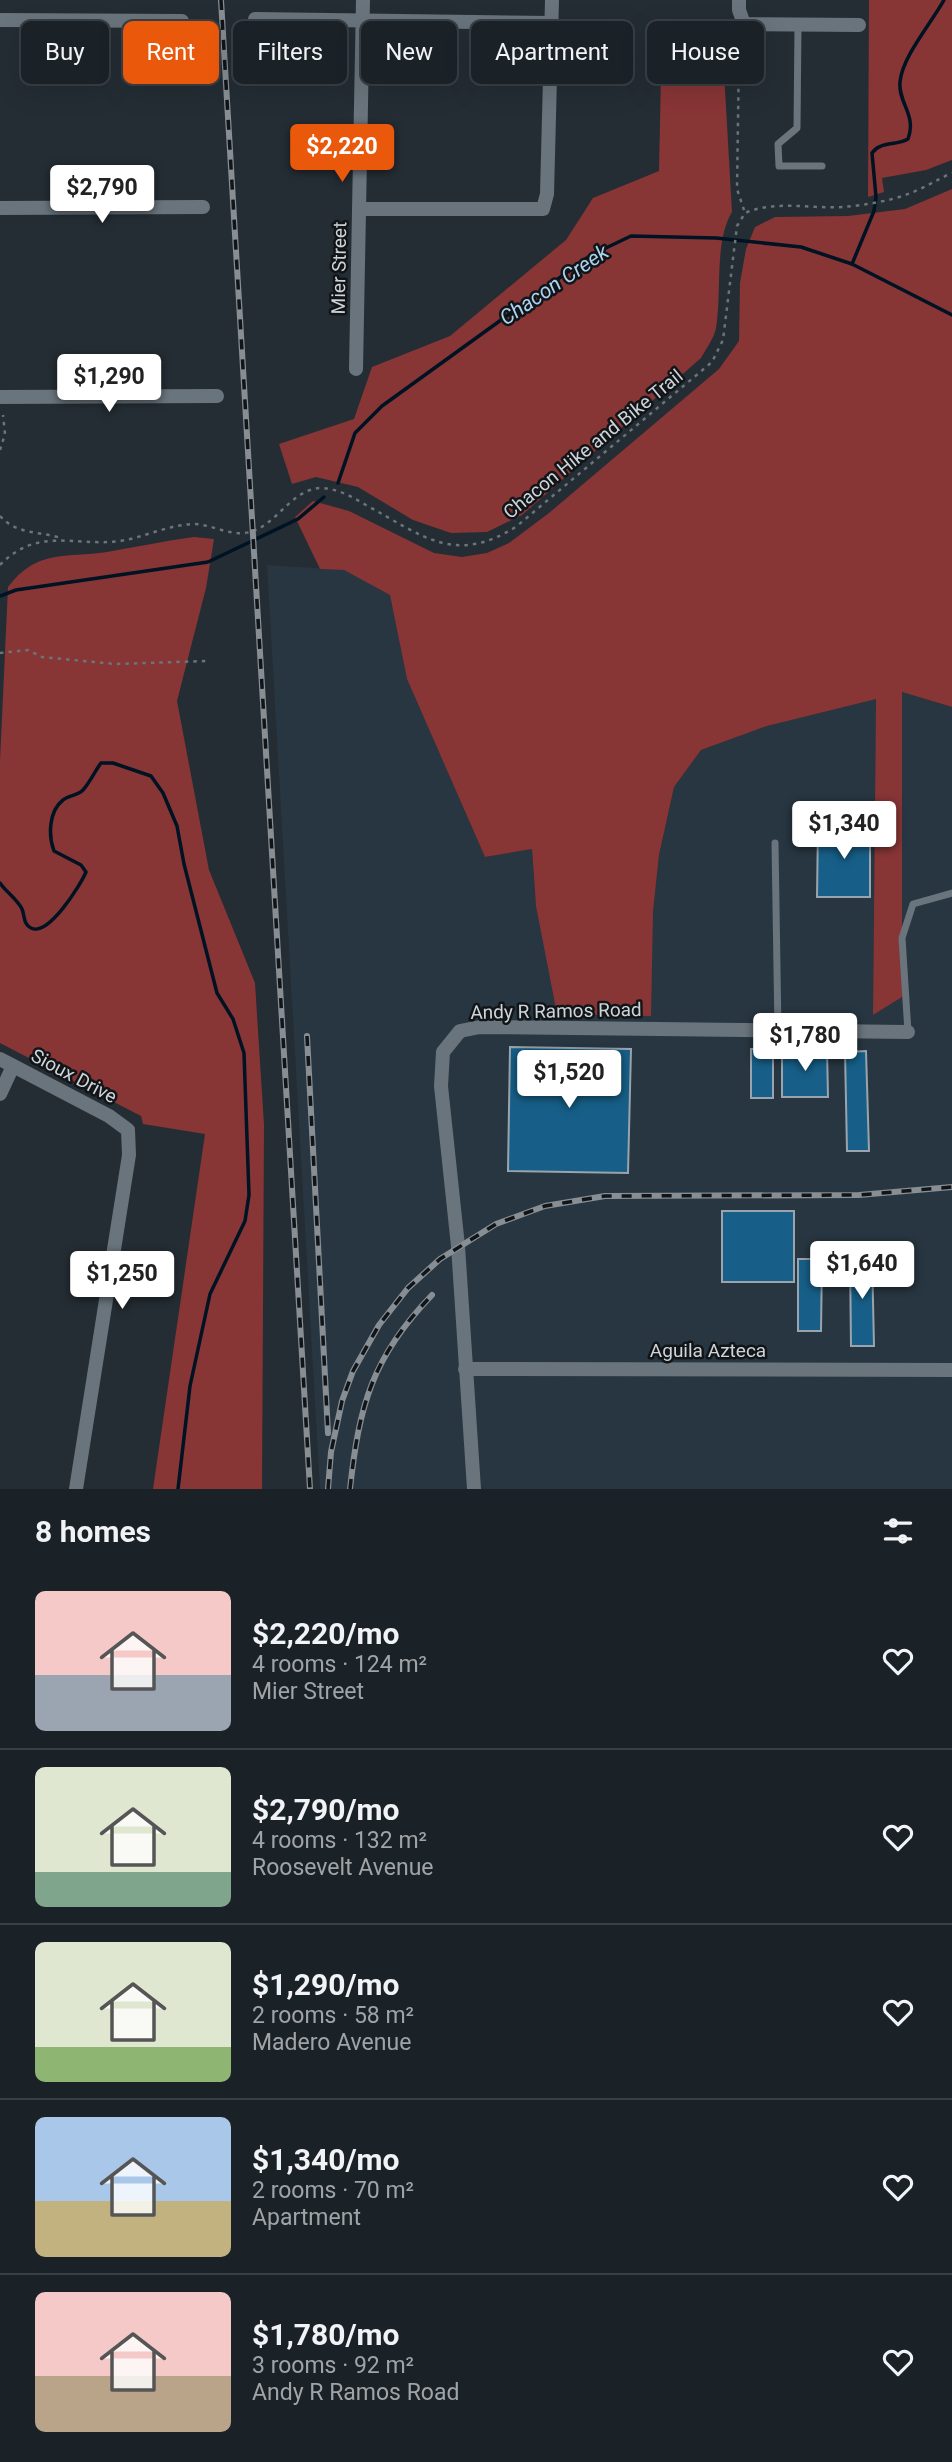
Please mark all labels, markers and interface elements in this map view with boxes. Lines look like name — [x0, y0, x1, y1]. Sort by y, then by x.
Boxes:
chip: Buy — [21, 21, 109, 84]
chip: Rent — [123, 21, 219, 84]
chip: Filters — [233, 21, 347, 84]
chip: New — [361, 21, 457, 84]
chip: Apartment — [471, 21, 633, 84]
chip: House — [647, 21, 764, 84]
pin: $2,220 — [285, 124, 399, 184]
text: $2,220 — [306, 133, 378, 160]
pin: $2,790 — [45, 166, 159, 225]
text: $2,790 — [66, 174, 138, 201]
street label: Mier Street — [327, 222, 351, 314]
water label: Chacon Creek — [495, 239, 614, 330]
pin: $1,290 — [52, 354, 166, 414]
text: $1,290 — [73, 363, 145, 390]
street label: Chacon Hike and Bike Trail — [499, 364, 687, 524]
pin: $1,340 — [787, 802, 901, 861]
text: $1,340 — [808, 810, 880, 837]
street label: Andy R Ramos Road — [470, 998, 642, 1024]
pin: $1,780 — [748, 1014, 862, 1073]
text: $1,780 — [769, 1022, 841, 1049]
street label: Sioux Drive — [27, 1044, 121, 1108]
pin: $1,520 — [512, 1050, 626, 1110]
text: $1,520 — [533, 1059, 605, 1086]
pin: $1,640 — [805, 1242, 919, 1301]
text: $1,640 — [826, 1250, 898, 1277]
pin: $1,250 — [65, 1252, 179, 1311]
text: $1,250 — [86, 1260, 158, 1287]
street label: Aguila Azteca — [650, 1339, 766, 1362]
icon: filters — [879, 1512, 917, 1550]
text: 8 homes — [35, 1514, 151, 1549]
text: $2,220/mo — [252, 1616, 400, 1651]
icon: home — [91, 1619, 175, 1703]
icon: heart — [879, 1642, 917, 1680]
text: 4 rooms · 124 m² — [252, 1651, 427, 1678]
text: Mier Street — [252, 1678, 364, 1705]
text: $2,790/mo — [252, 1792, 400, 1827]
icon: home — [91, 1795, 175, 1879]
icon: heart — [879, 1818, 917, 1856]
text: 4 rooms · 132 m² — [252, 1827, 427, 1854]
text: Roosevelt Avenue — [252, 1854, 434, 1881]
text: $1,290/mo — [252, 1967, 400, 2002]
icon: home — [91, 1970, 175, 2054]
icon: heart — [879, 1993, 917, 2031]
text: 2 rooms · 58 m² — [252, 2002, 414, 2029]
text: Madero Avenue — [252, 2029, 411, 2056]
text: $1,340/mo — [252, 2142, 400, 2177]
icon: home — [91, 2145, 175, 2229]
icon: heart — [879, 2168, 917, 2206]
text: 2 rooms · 70 m² — [252, 2177, 414, 2204]
text: Apartment — [252, 2204, 361, 2231]
text: $1,780/mo — [252, 2317, 400, 2352]
icon: home — [91, 2320, 175, 2404]
icon: heart — [879, 2343, 917, 2381]
text: 3 rooms · 92 m² — [252, 2352, 414, 2379]
text: Andy R Ramos Road — [252, 2379, 459, 2406]

